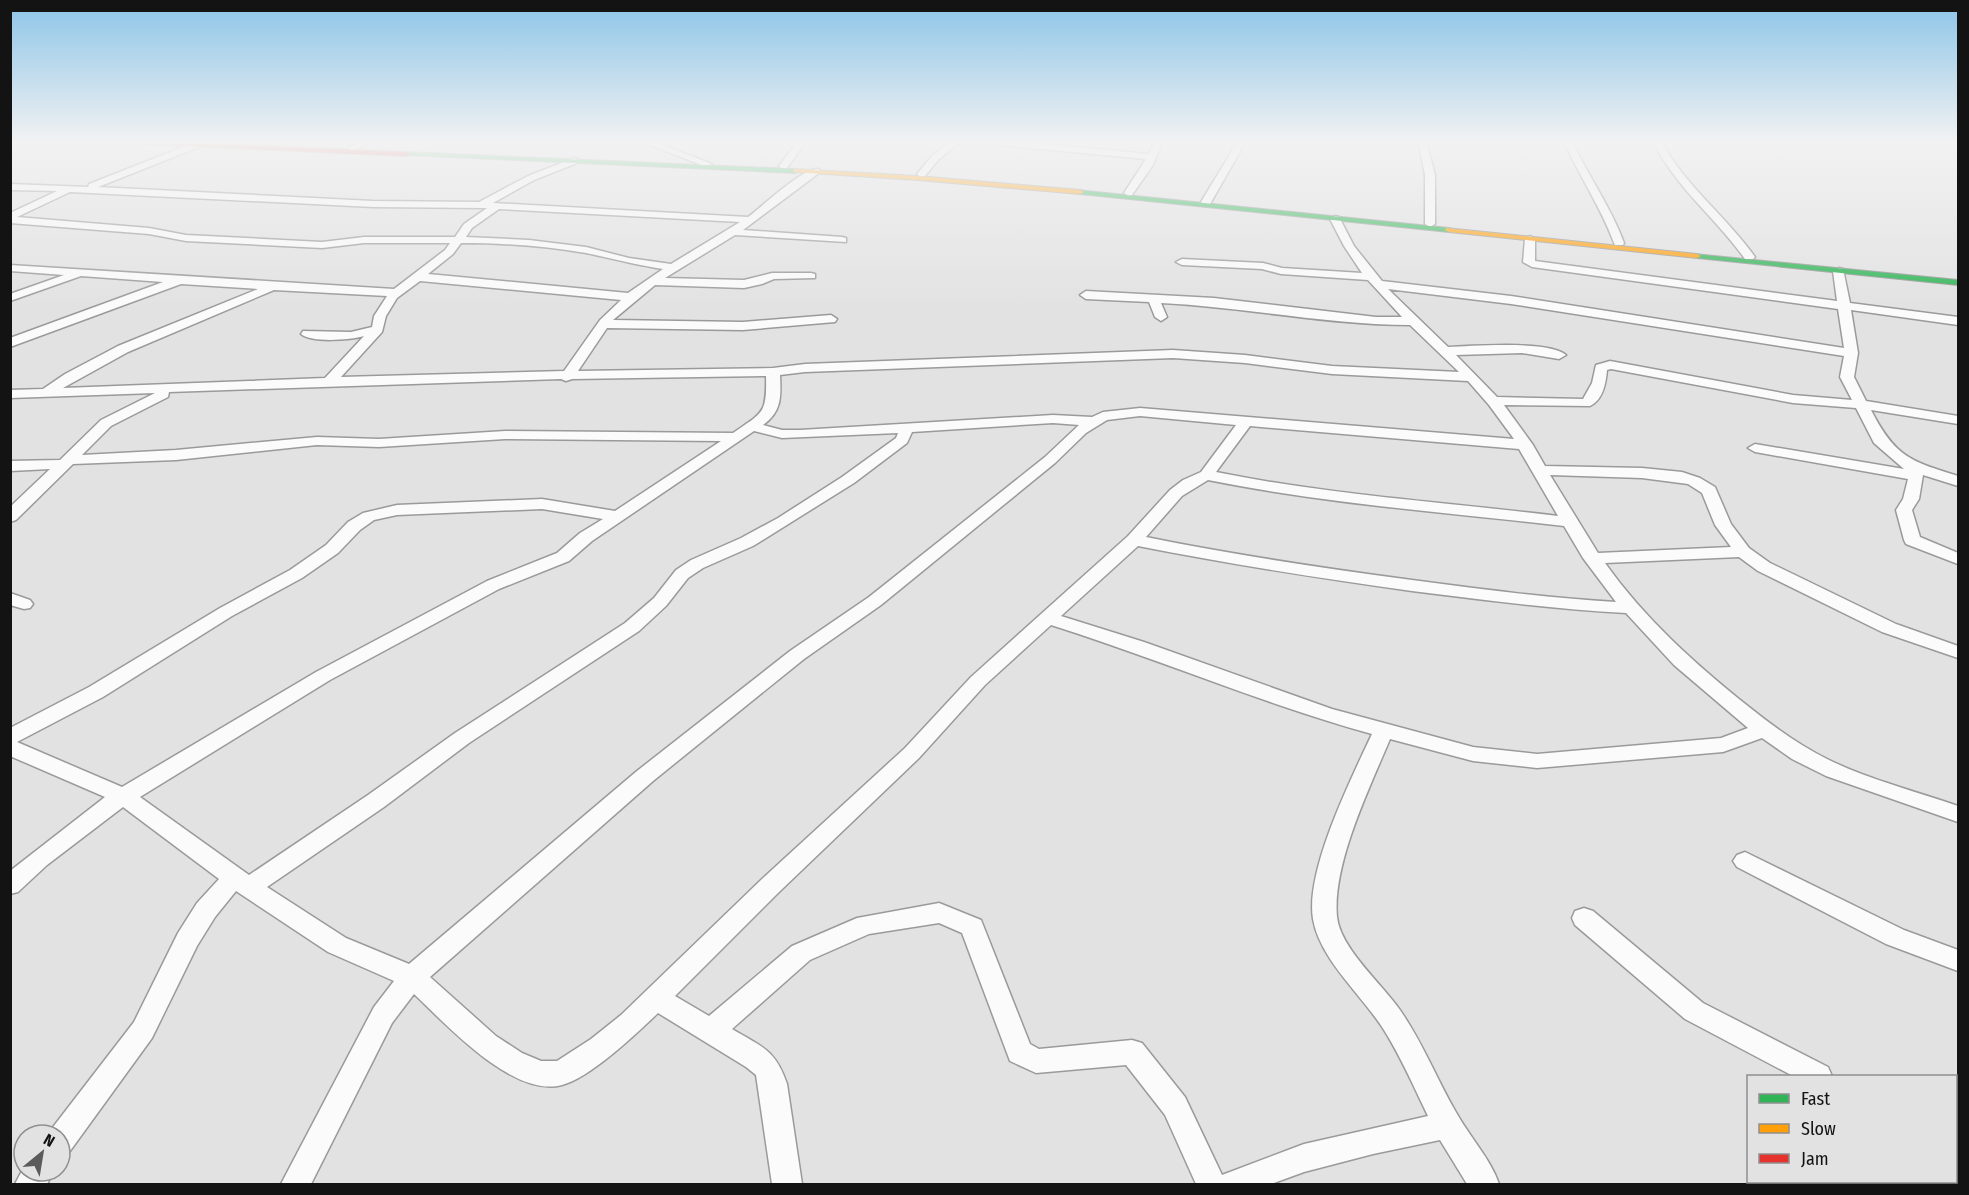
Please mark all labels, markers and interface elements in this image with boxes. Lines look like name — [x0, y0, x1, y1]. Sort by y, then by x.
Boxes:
legend — [1747, 1075, 1957, 1183]
text: Fast — [1801, 1088, 1830, 1110]
text: Slow — [1801, 1118, 1836, 1140]
north arrow — [12, 1123, 72, 1183]
text: N — [40, 1130, 58, 1151]
text: Jam — [1801, 1148, 1829, 1170]

